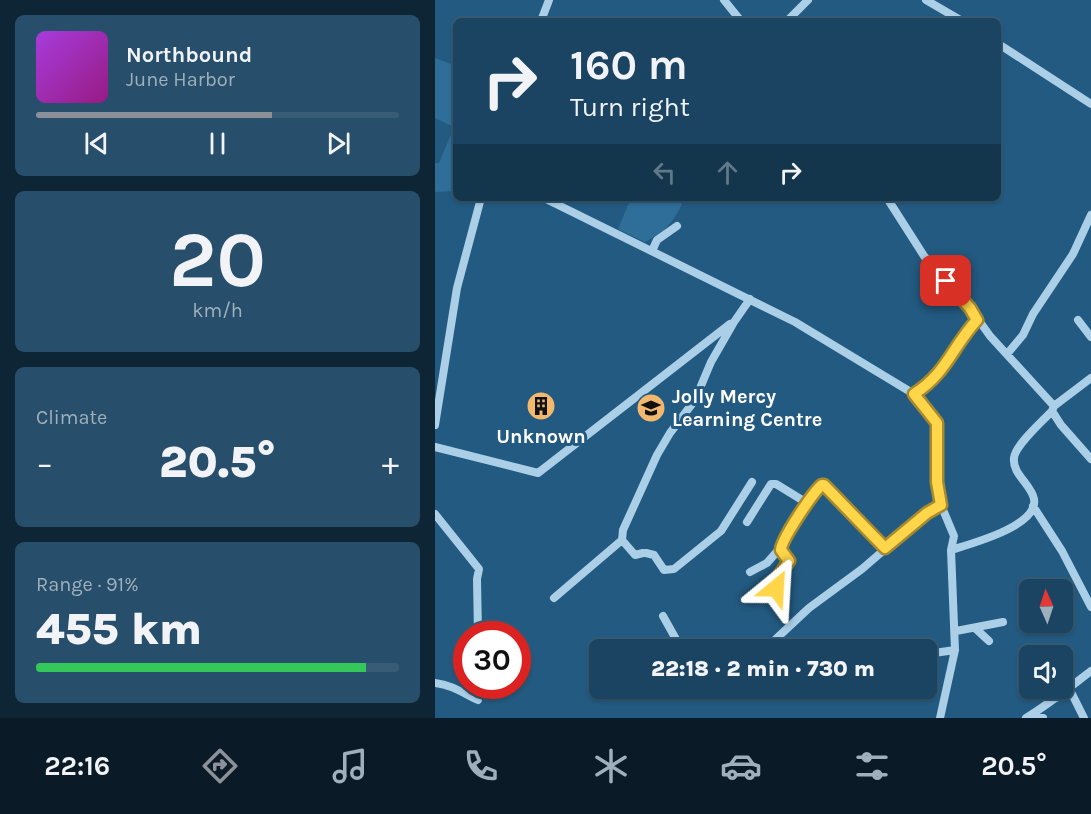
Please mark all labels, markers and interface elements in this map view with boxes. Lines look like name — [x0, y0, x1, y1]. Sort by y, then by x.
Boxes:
text: 160 m — [570, 40, 688, 90]
text: Northbound — [126, 42, 252, 68]
icon: right — [471, 42, 549, 120]
text: June Harbor — [126, 68, 235, 91]
text: Turn right — [570, 91, 690, 123]
icon: previous — [80, 127, 113, 160]
icon: pause — [201, 127, 234, 160]
icon: next — [322, 127, 355, 160]
icon: left — [648, 156, 681, 189]
icon: ahead — [711, 156, 744, 189]
icon: right — [774, 156, 807, 189]
text: 20 — [169, 214, 266, 306]
pin — [920, 255, 971, 306]
icon: arrive — [929, 264, 962, 297]
text: km/h — [192, 299, 243, 322]
place label: Jolly Mercy Learning Centre — [672, 385, 822, 431]
building icon: Unknown — [525, 390, 557, 422]
school or university icon: Jolly Mercy Learning Centre — [635, 392, 667, 424]
text: Climate — [36, 406, 107, 429]
place label: Unknown — [496, 425, 586, 448]
text: 20.5° — [159, 436, 276, 488]
text: − — [36, 444, 53, 482]
text: + — [382, 444, 399, 482]
position arrow — [744, 556, 808, 620]
text: Range · 91% — [36, 573, 139, 596]
north arrow — [1019, 579, 1073, 633]
map controls — [1019, 579, 1073, 699]
text: 455 km — [36, 603, 202, 655]
speed limit sign: 30 — [453, 621, 531, 699]
button: sound — [1019, 645, 1073, 699]
text: 22:18 · 2 min · 730 m — [651, 656, 875, 682]
icon: directions — [199, 745, 241, 787]
icon: music — [329, 745, 371, 787]
icon: phone — [460, 745, 502, 787]
icon: climate — [590, 745, 632, 787]
icon: car — [720, 745, 762, 787]
icon: filters — [851, 745, 893, 787]
text: 22:16 — [44, 750, 110, 782]
text: 20.5° — [981, 750, 1047, 782]

